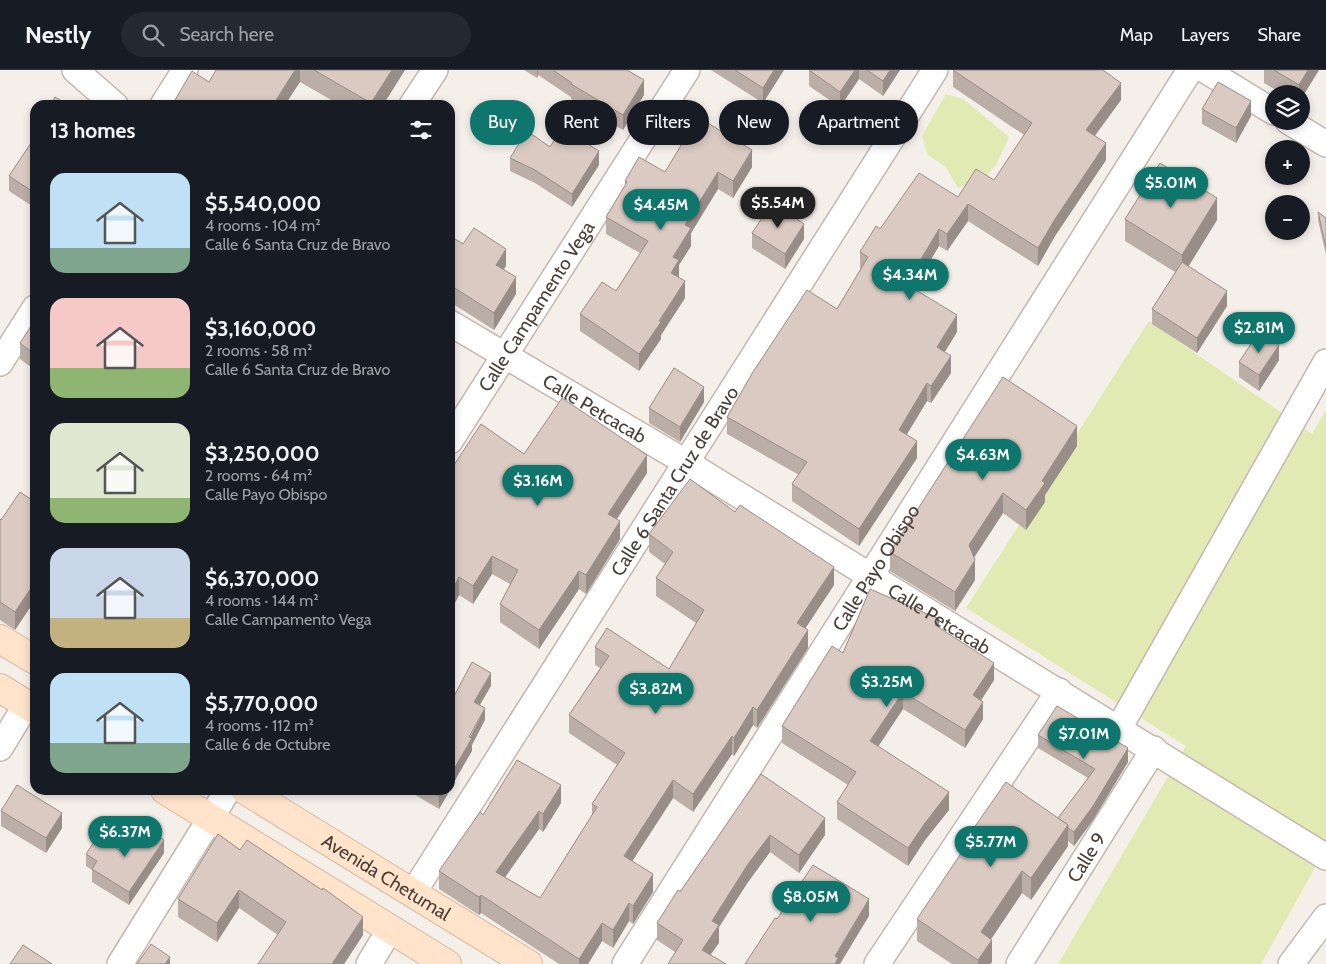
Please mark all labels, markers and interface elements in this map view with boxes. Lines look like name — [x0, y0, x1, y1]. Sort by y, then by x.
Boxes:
search box — [121, 12, 471, 57]
text: Nestly — [25, 20, 91, 49]
icon: search — [139, 21, 167, 49]
text: Search here — [179, 23, 274, 46]
text: Map — [1120, 24, 1153, 46]
text: Layers — [1181, 24, 1230, 46]
text: Share — [1258, 24, 1301, 46]
map controls — [1265, 85, 1310, 240]
button: layers — [1265, 85, 1310, 130]
chip: Buy — [470, 100, 535, 145]
chip: Rent — [545, 100, 617, 145]
chip: Filters — [627, 100, 709, 145]
chip: New — [719, 100, 789, 145]
chip: Apartment — [799, 100, 918, 145]
icon: filters — [407, 116, 435, 144]
text: 13 homes — [50, 118, 135, 143]
button: + — [1265, 140, 1310, 185]
pin: $5.01M — [1130, 166, 1212, 209]
text: $5.01M — [1145, 173, 1197, 192]
pin: $5.54M — [737, 186, 819, 229]
pin: $4.45M — [620, 189, 702, 231]
text: $5,540,000 — [205, 191, 321, 216]
icon: home — [90, 193, 150, 253]
text: $5.54M — [751, 193, 805, 212]
text: $4.45M — [634, 195, 688, 214]
button: − — [1265, 195, 1310, 240]
text: 4 rooms · 104 m² — [205, 216, 321, 235]
street label: Calle Campamento Vega — [474, 217, 599, 396]
text: Calle 6 Santa Cruz de Bravo — [205, 235, 390, 254]
pin: $4.34M — [869, 258, 951, 301]
text: $4.34M — [883, 265, 937, 284]
pin: $2.81M — [1218, 312, 1300, 354]
text: $3,160,000 — [205, 316, 316, 341]
icon: home — [90, 318, 150, 378]
text: $2.81M — [1234, 318, 1284, 337]
text: 2 rooms · 58 m² — [205, 341, 312, 360]
text: Calle 6 Santa Cruz de Bravo — [205, 360, 390, 379]
street label: Calle Petcacab — [538, 369, 650, 448]
street label: Calle 6 Santa Cruz de Bravo — [606, 382, 743, 580]
pin: $4.63M — [942, 438, 1024, 481]
text: $3,250,000 — [205, 441, 320, 466]
icon: home — [90, 443, 150, 503]
text: $4.63M — [956, 445, 1010, 464]
pin: $3.16M — [497, 464, 579, 507]
text: 2 rooms · 64 m² — [205, 466, 312, 485]
text: $3.16M — [513, 471, 563, 490]
text: Calle Payo Obispo — [205, 485, 327, 504]
street label: Calle Payo Obispo — [827, 500, 925, 635]
text: $6,370,000 — [205, 566, 319, 591]
icon: home — [90, 568, 150, 628]
street label: Calle Petcacab — [884, 579, 995, 660]
text: 4 rooms · 144 m² — [205, 591, 319, 610]
text: Calle Campamento Vega — [205, 610, 371, 629]
pin: $3.25M — [846, 666, 928, 708]
pin: $3.82M — [615, 672, 697, 715]
text: $3.25M — [861, 672, 913, 691]
text: $3.82M — [630, 679, 682, 698]
text: $5,770,000 — [205, 691, 318, 716]
icon: home — [90, 693, 150, 753]
text: 4 rooms · 112 m² — [205, 716, 314, 735]
pin: $7.01M — [1043, 718, 1125, 760]
text: $7.01M — [1059, 724, 1109, 743]
text: Calle 6 de Octubre — [205, 735, 330, 754]
pin: $6.37M — [84, 816, 166, 858]
text: $6.37M — [99, 822, 151, 841]
pin: $5.77M — [950, 826, 1032, 868]
street label: Calle 9 — [1062, 828, 1111, 887]
street label: Avenida Chetumal — [318, 829, 455, 926]
text: $5.77M — [966, 832, 1016, 851]
pin: $8.05M — [770, 880, 852, 923]
text: $8.05M — [783, 887, 839, 906]

